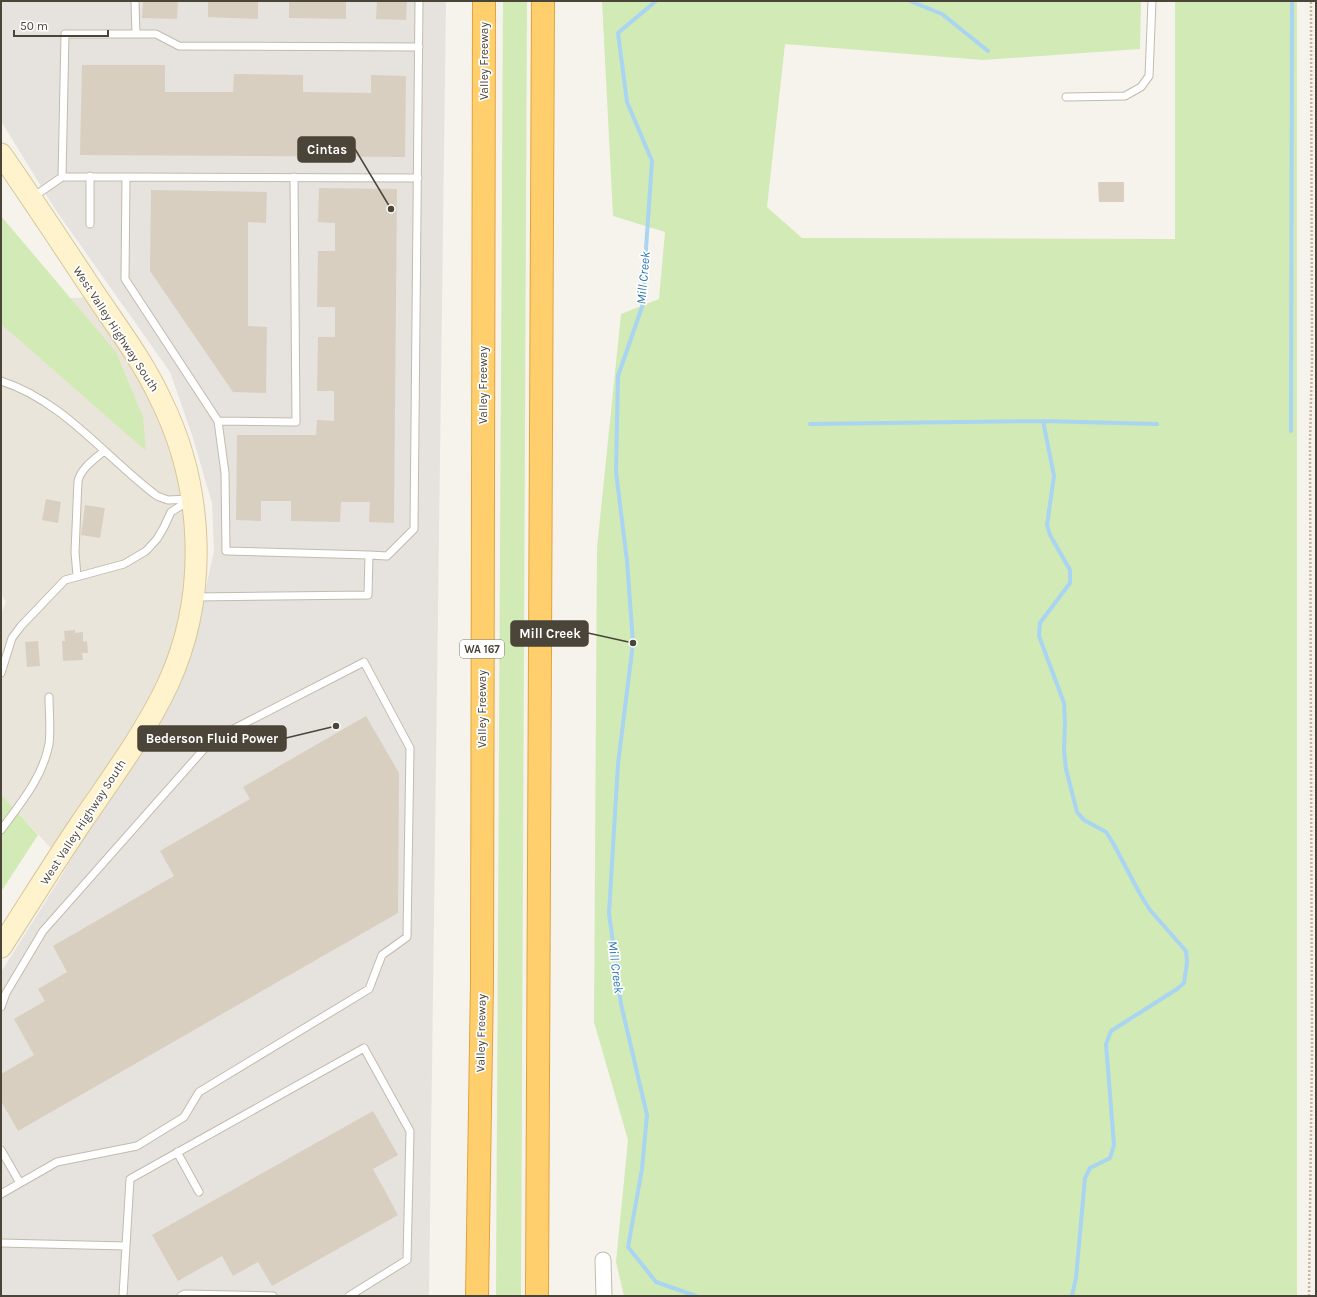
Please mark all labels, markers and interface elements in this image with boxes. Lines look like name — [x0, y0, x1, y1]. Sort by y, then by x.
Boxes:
scale bar — [14, 12, 108, 38]
text: 50 m — [20, 19, 48, 33]
street label: Valley Freeway — [477, 22, 491, 100]
callout: Cintas — [298, 137, 355, 162]
text: Cintas — [307, 142, 347, 157]
water label: Mill Creek — [633, 251, 653, 305]
street label: West Valley Highway South — [70, 264, 162, 394]
street label: Valley Freeway — [476, 346, 490, 424]
callout: Mill Creek — [511, 621, 588, 646]
text: Mill Creek — [519, 626, 581, 641]
road number: WA 167 — [460, 640, 504, 658]
street label: Valley Freeway — [475, 670, 489, 748]
callout: Bederson Fluid Power — [138, 726, 286, 751]
text: Bederson Fluid Power — [146, 731, 279, 746]
street label: West Valley Highway South — [37, 757, 129, 887]
water label: Mill Creek — [605, 940, 627, 995]
street label: Valley Freeway — [473, 993, 489, 1072]

